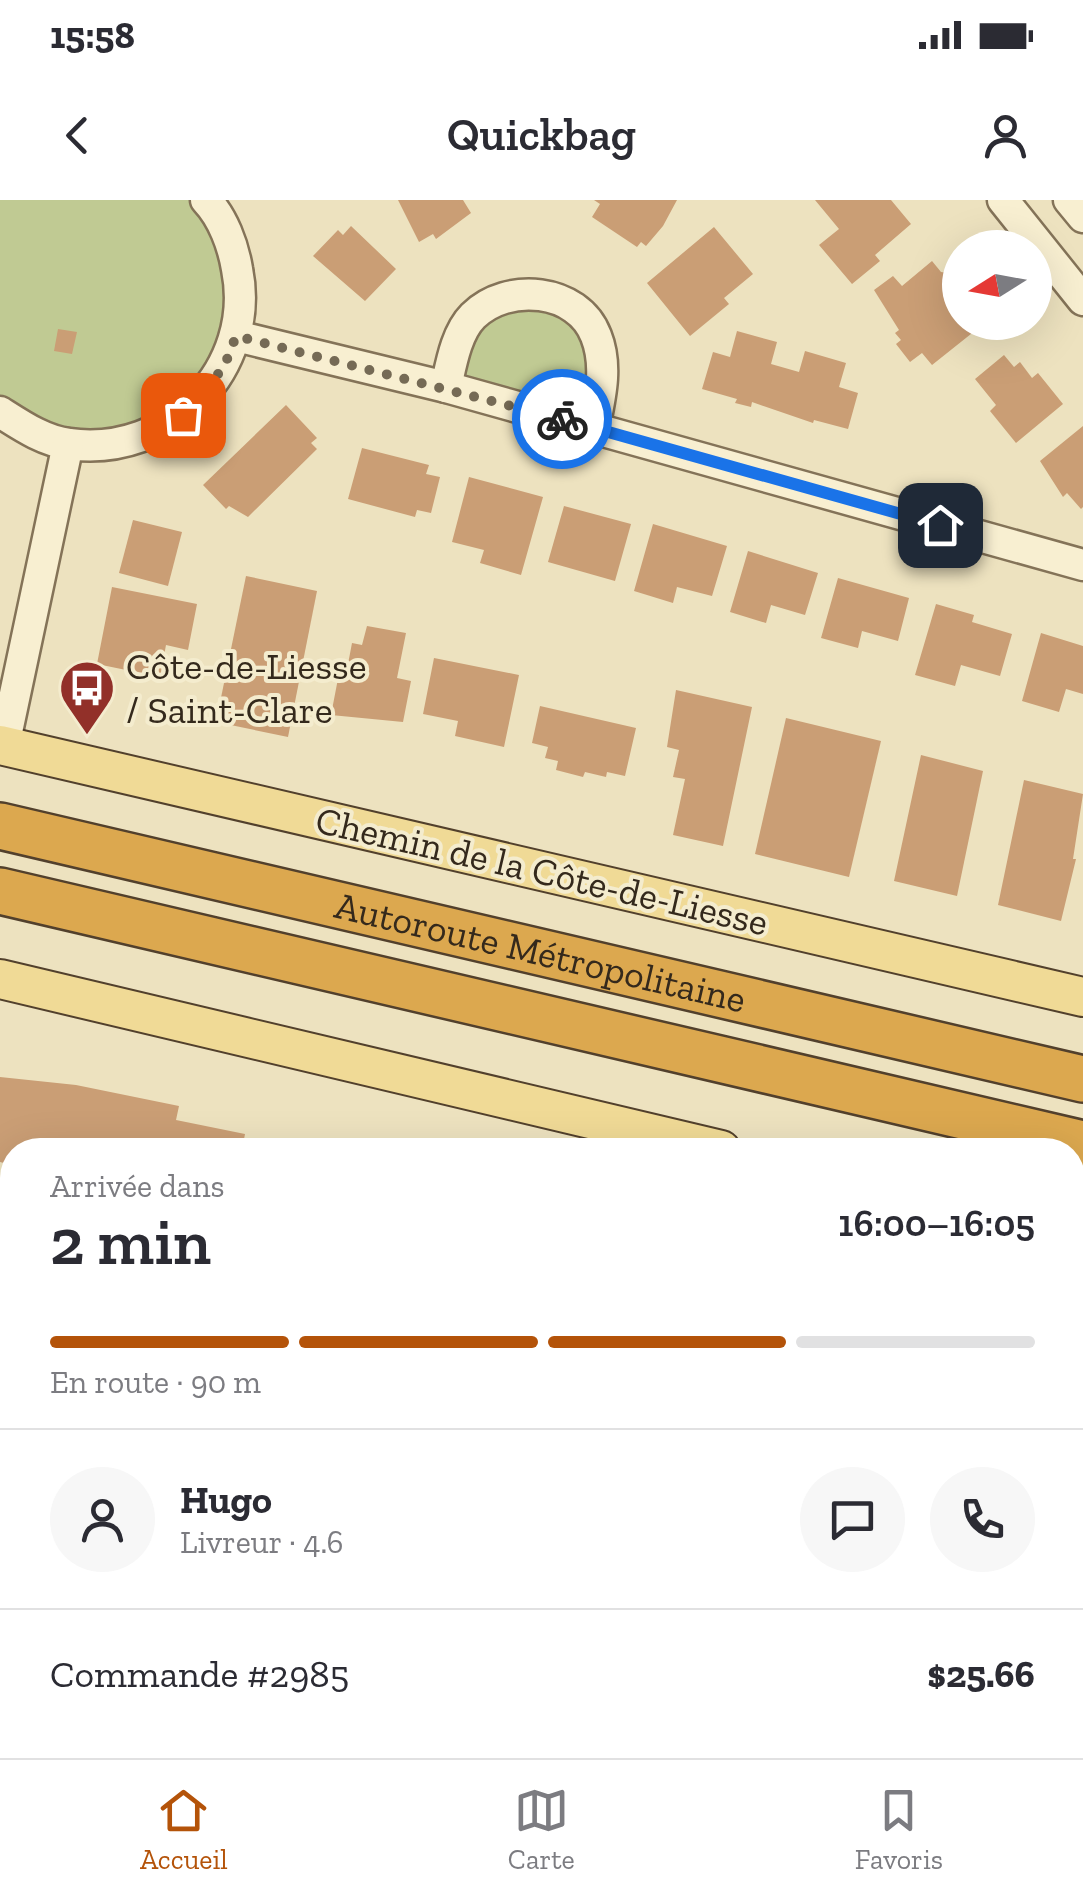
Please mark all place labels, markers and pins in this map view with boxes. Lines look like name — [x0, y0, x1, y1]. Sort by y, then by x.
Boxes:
pin — [141, 373, 226, 458]
pin — [898, 483, 983, 568]
place label: Côte-de-Liesse / Saint-Clare — [126, 643, 367, 733]
bus stop icon: Côte-de-Liesse / Saint-Clare — [57, 658, 117, 737]

